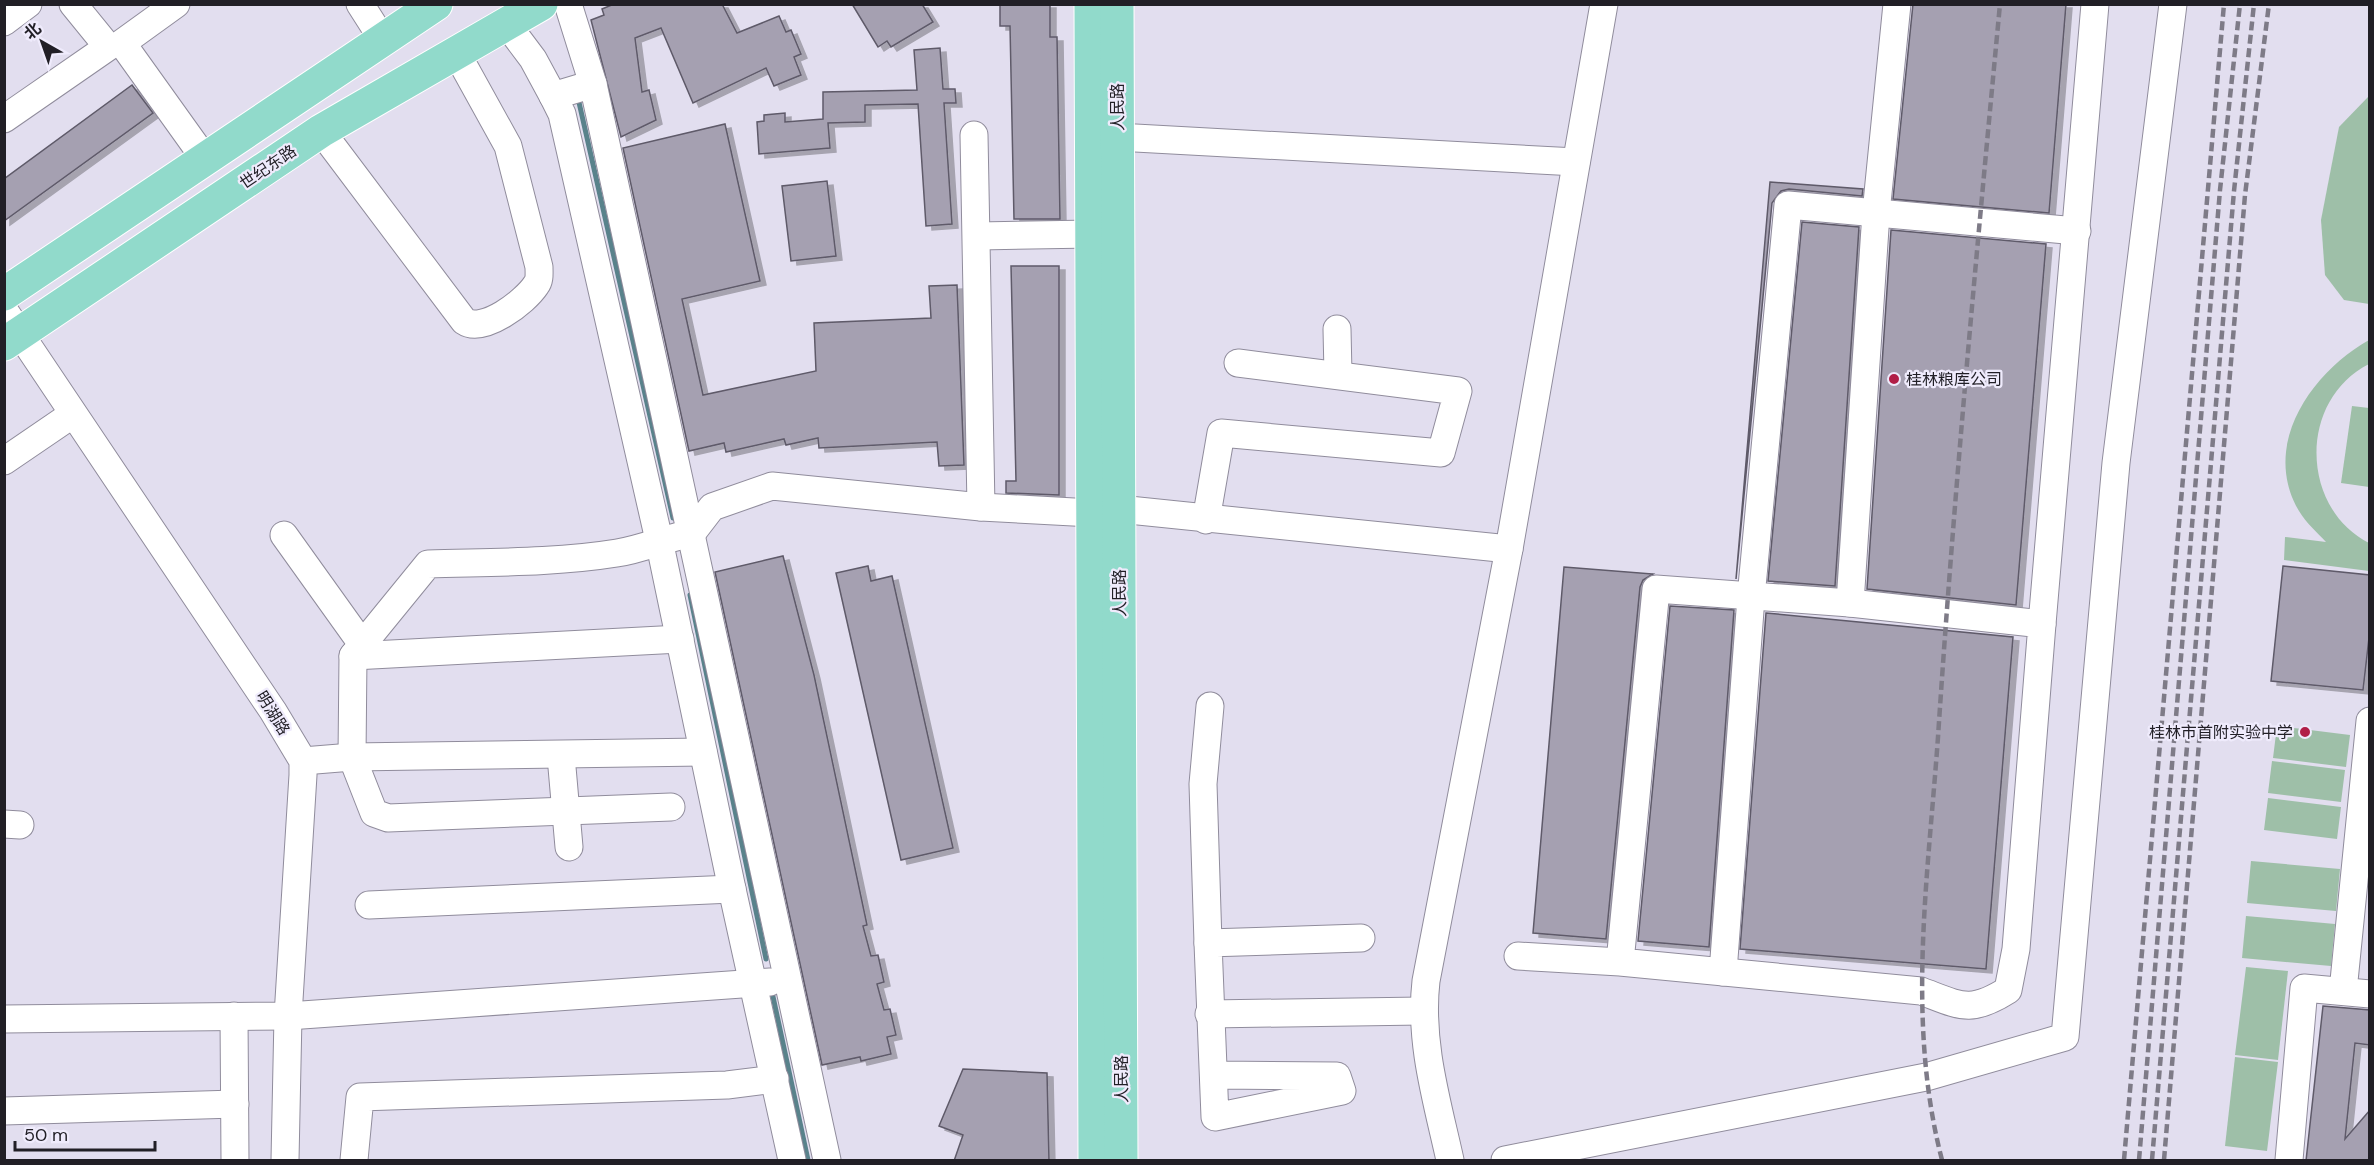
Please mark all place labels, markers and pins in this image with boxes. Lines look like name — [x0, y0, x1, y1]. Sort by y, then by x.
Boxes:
place label: 桂林粮库公司 — [1906, 369, 2002, 390]
marker: 桂林粮库公司 — [1887, 372, 1901, 386]
place label: 桂林市首附实验中学 — [2149, 722, 2293, 743]
marker: 桂林市首附实验中学 — [2298, 725, 2312, 739]

